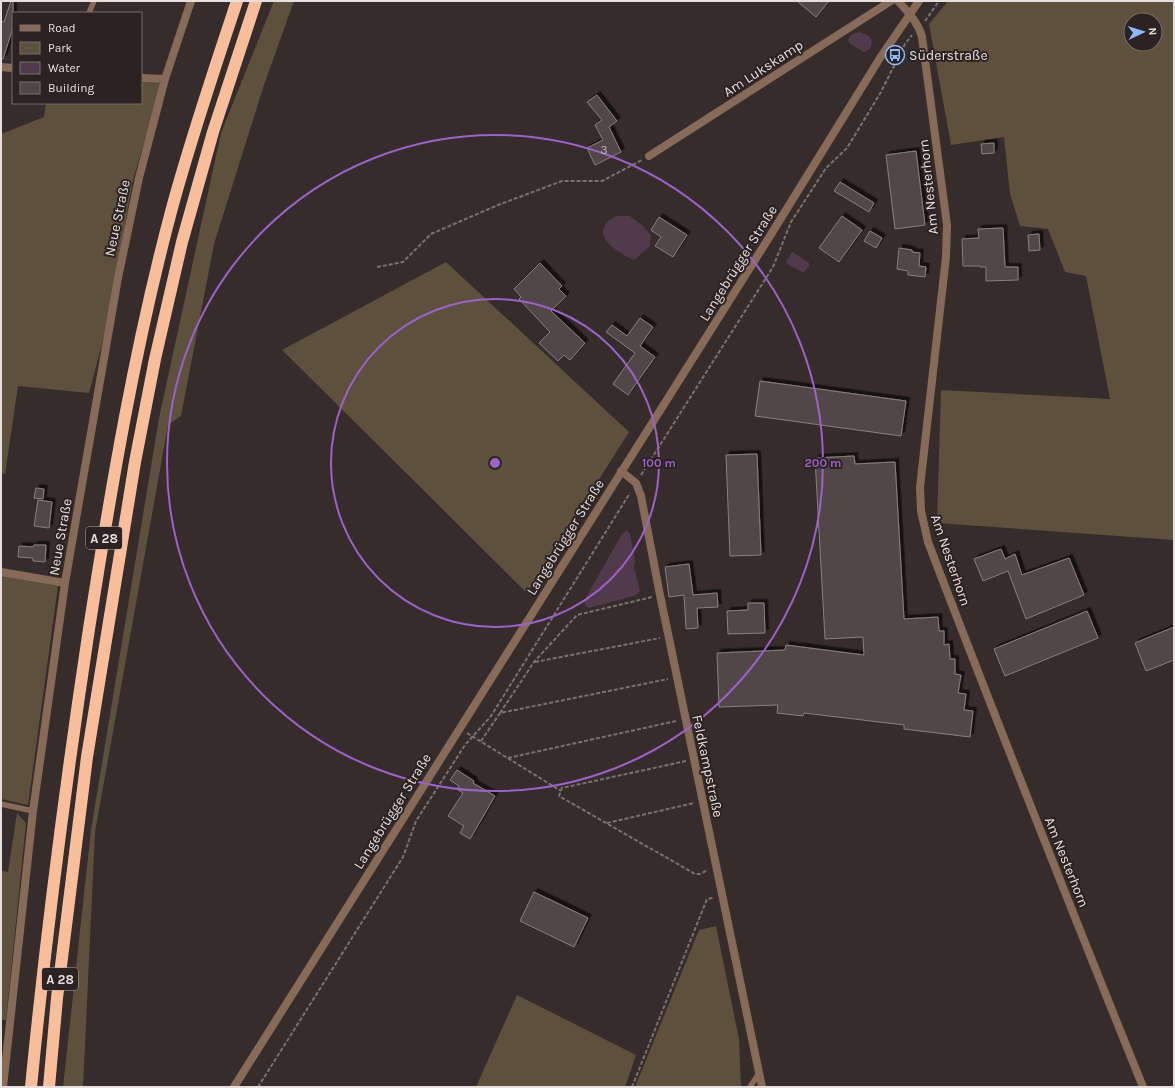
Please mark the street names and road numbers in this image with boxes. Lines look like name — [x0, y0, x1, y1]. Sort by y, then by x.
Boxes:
street label: Am Lukskamp — [720, 36, 806, 100]
street label: Am Nesterhorn — [915, 138, 942, 235]
street label: Neue Straße — [101, 178, 134, 258]
street label: Langebrügger Straße — [696, 202, 781, 324]
street label: Langebrügger Straße — [523, 476, 608, 598]
street label: Neue Straße — [45, 497, 76, 577]
street label: Am Nesterhorn — [927, 512, 974, 608]
road number: A 28 — [86, 527, 122, 549]
street label: Feldkampstraße — [688, 713, 727, 819]
street label: Langebrügger Straße — [350, 750, 435, 872]
street label: Am Nesterhorn — [1041, 815, 1092, 910]
road number: A 28 — [42, 968, 78, 990]

